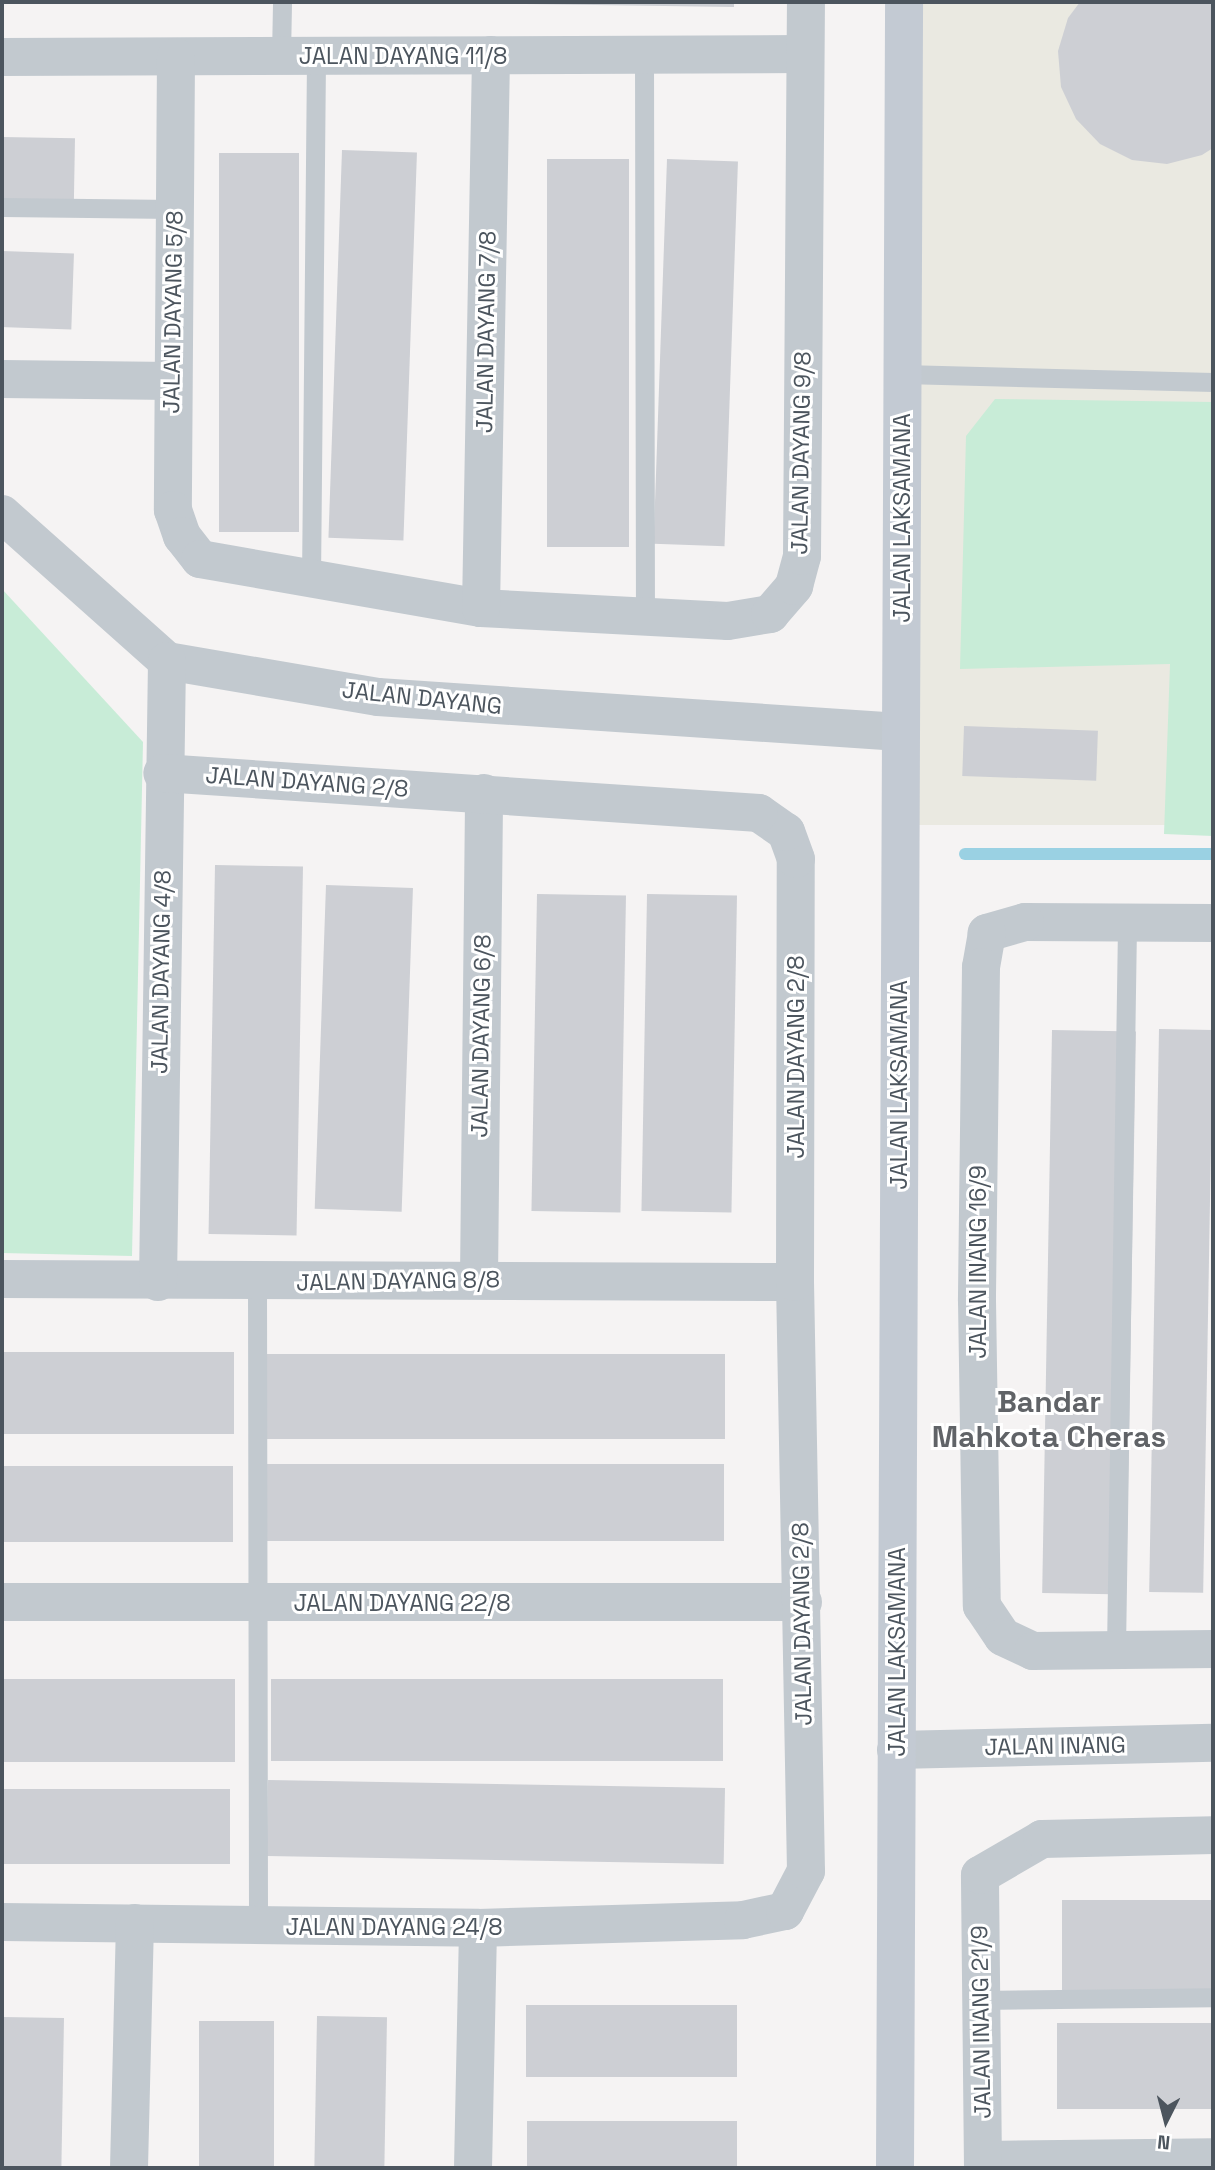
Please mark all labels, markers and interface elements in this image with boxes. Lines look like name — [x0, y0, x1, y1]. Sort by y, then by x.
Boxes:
street label: JALAN DAYANG 11/8 — [299, 42, 507, 70]
street label: JALAN DAYANG 5/8 — [157, 210, 189, 414]
street label: JALAN DAYANG 7/8 — [470, 231, 502, 433]
street label: JALAN DAYANG 9/8 — [785, 351, 817, 555]
street label: JALAN LAKSAMANA — [888, 413, 916, 623]
street label: JALAN DAYANG — [341, 676, 503, 720]
street label: JALAN DAYANG 2/8 — [205, 761, 409, 803]
street label: JALAN DAYANG 4/8 — [145, 870, 177, 1074]
street label: JALAN DAYANG 6/8 — [465, 934, 497, 1138]
street label: JALAN DAYANG 2/8 — [782, 955, 810, 1159]
street label: JALAN LAKSAMANA — [885, 980, 913, 1190]
street label: JALAN INANG 16/9 — [964, 1165, 992, 1359]
street label: JALAN DAYANG 8/8 — [296, 1265, 500, 1297]
district label: Bandar Mahkota Cheras — [932, 1384, 1166, 1454]
street label: JALAN DAYANG 2/8 — [786, 1522, 818, 1726]
street label: JALAN LAKSAMANA — [883, 1547, 911, 1757]
street label: JALAN DAYANG 22/8 — [293, 1589, 511, 1617]
street label: JALAN INANG — [984, 1731, 1126, 1761]
street label: JALAN DAYANG 24/8 — [286, 1913, 502, 1941]
street label: JALAN INANG 21/9 — [966, 1925, 996, 2119]
north arrow — [1131, 2086, 1201, 2156]
text: N — [1156, 2129, 1171, 2155]

